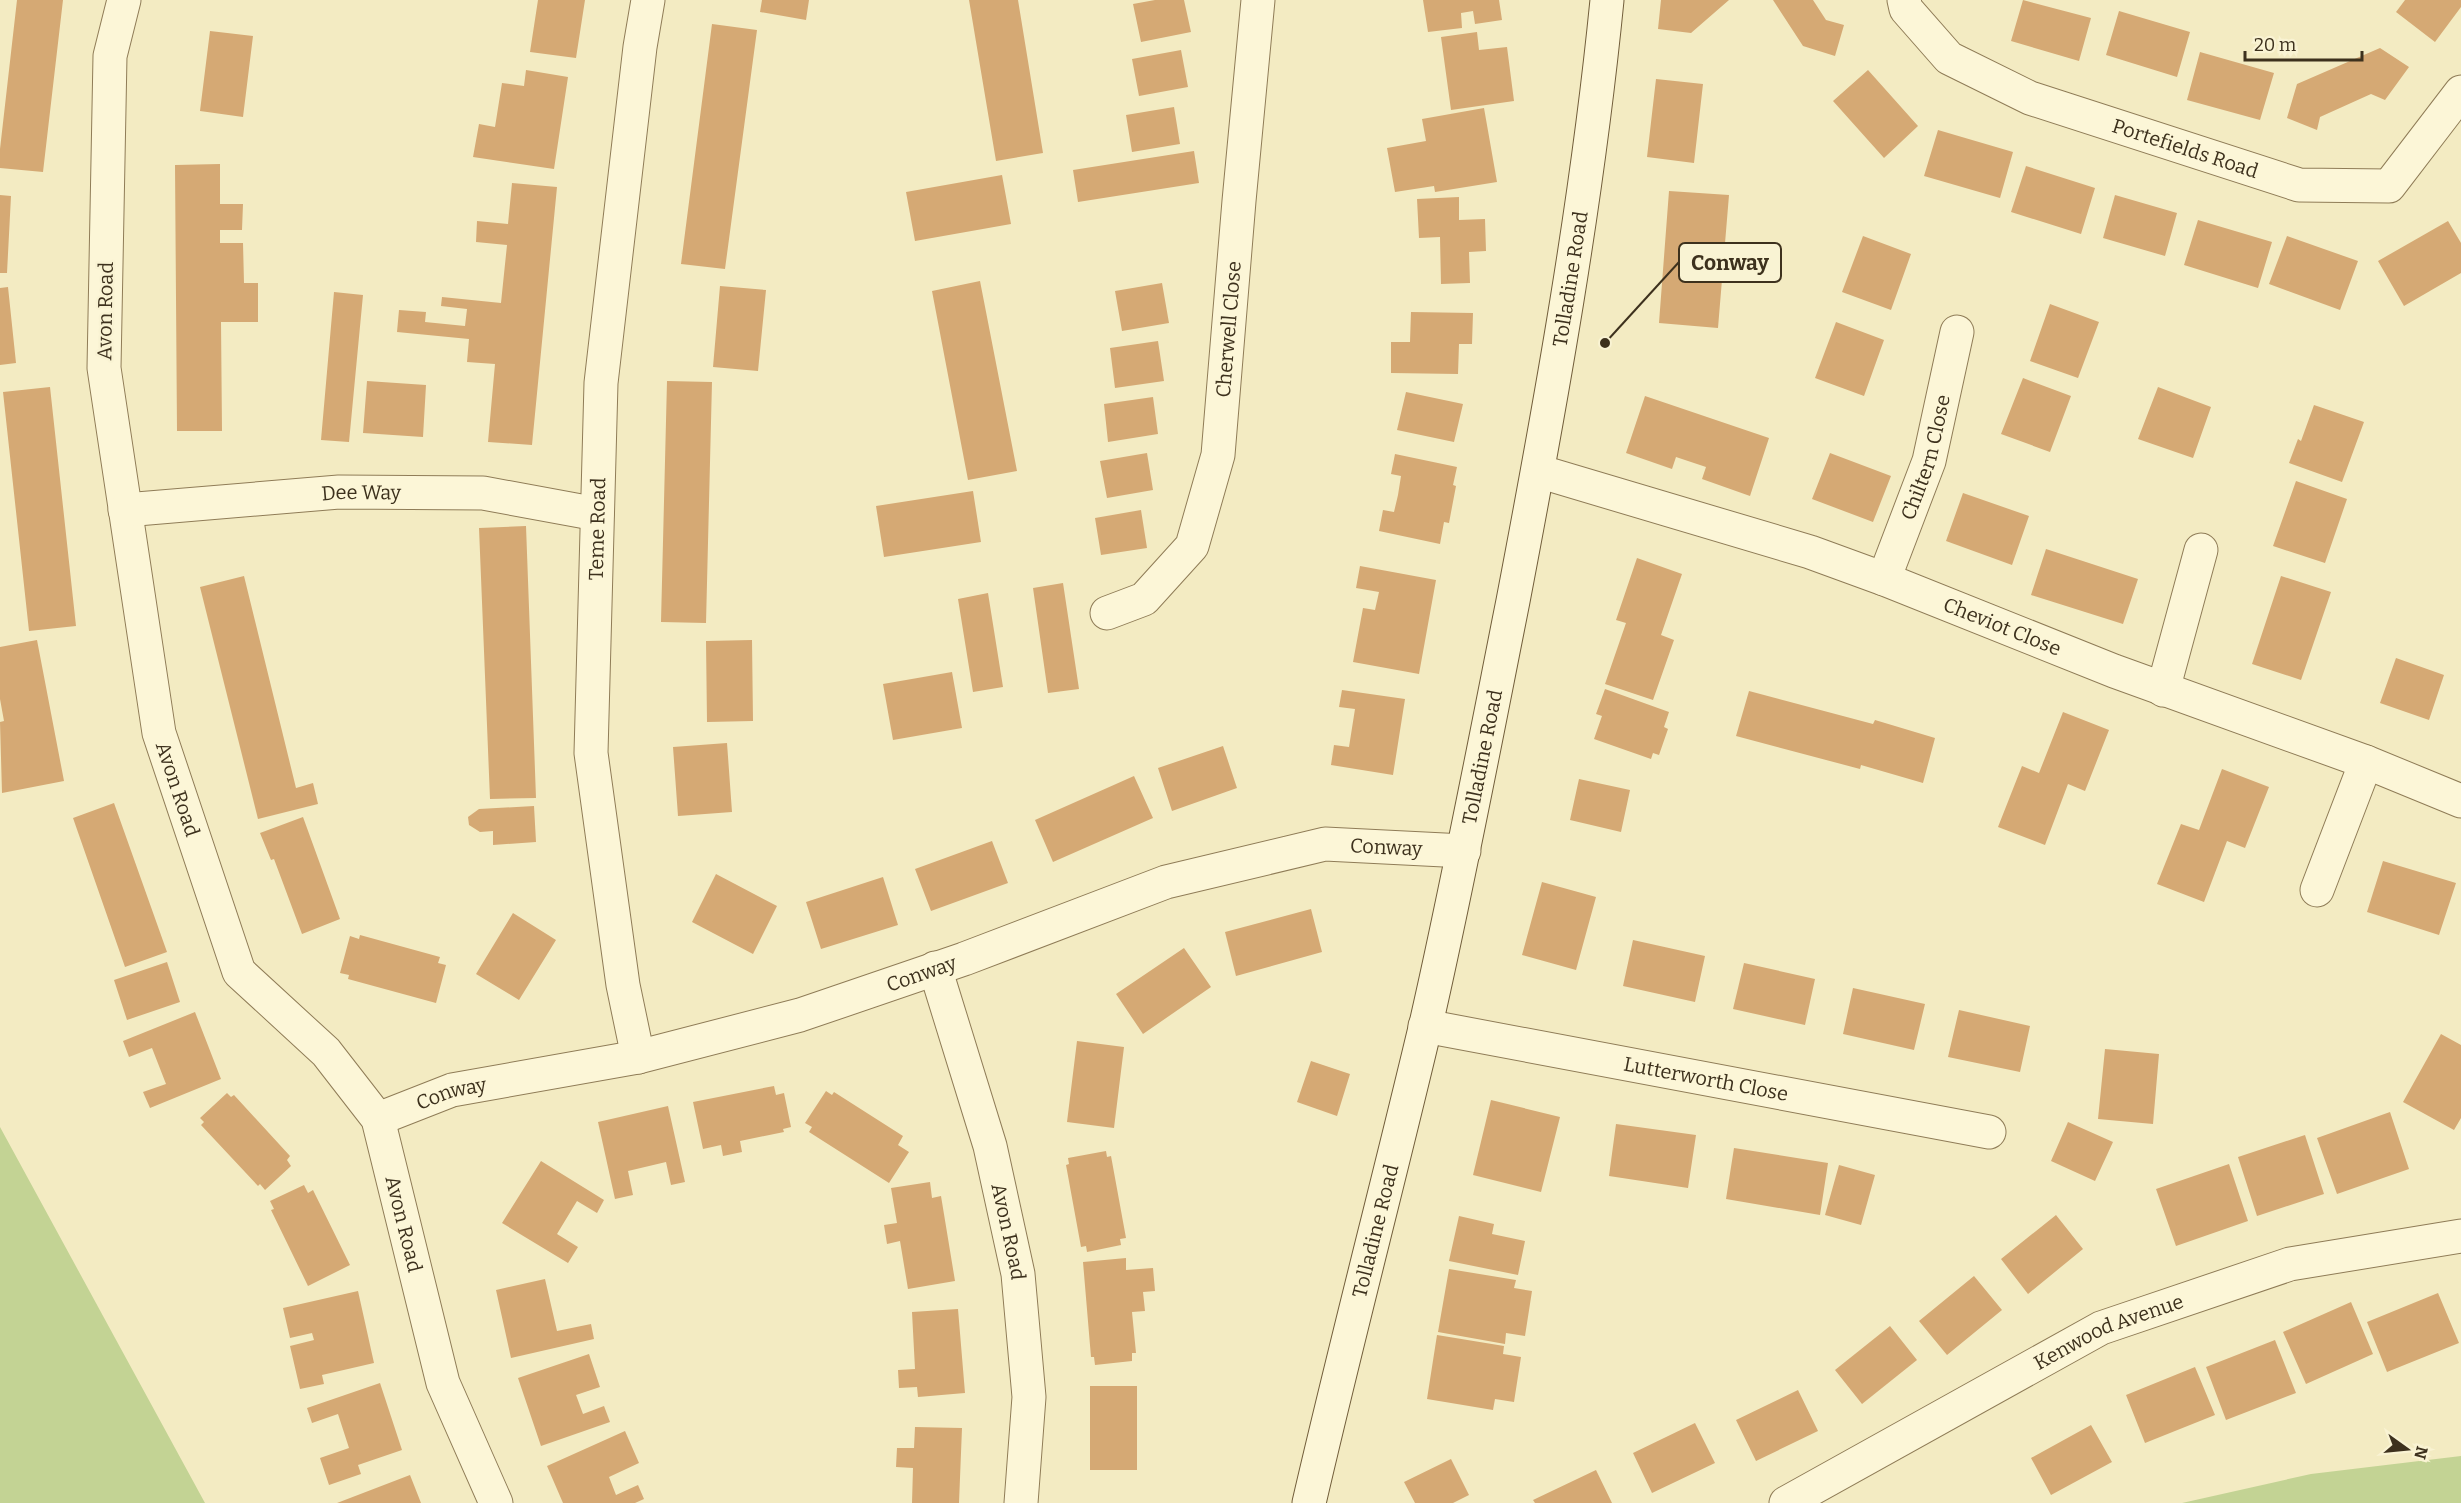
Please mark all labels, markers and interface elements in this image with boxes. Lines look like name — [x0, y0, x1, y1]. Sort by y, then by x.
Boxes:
scale bar — [2245, 24, 2362, 62]
text: 20 m — [2254, 34, 2296, 56]
street label: Portefields Road — [2109, 113, 2262, 183]
street label: Tolladine Road — [1547, 209, 1593, 349]
callout: Conway — [1679, 243, 1781, 282]
text: Conway — [1691, 250, 1769, 276]
street label: Cherwell Close — [1211, 260, 1246, 398]
street label: Avon Road — [92, 261, 118, 360]
street label: Chiltern Close — [1896, 392, 1955, 523]
street label: Teme Road — [584, 477, 610, 581]
street label: Dee Way — [320, 480, 402, 505]
street label: Cheviot Close — [1940, 592, 2065, 661]
street label: Tolladine Road — [1457, 687, 1507, 826]
street label: Avon Road — [151, 738, 205, 840]
street label: Conway — [1349, 833, 1423, 861]
street label: Conway — [883, 950, 960, 997]
street label: Lutterworth Close — [1622, 1052, 1790, 1106]
street label: Conway — [412, 1072, 489, 1115]
street label: Tolladine Road — [1347, 1161, 1403, 1300]
street label: Avon Road — [380, 1173, 427, 1275]
street label: Avon Road — [986, 1181, 1030, 1281]
street label: Kenwood Avenue — [2030, 1289, 2187, 1375]
north arrow — [2377, 1419, 2437, 1479]
text: N — [2410, 1444, 2432, 1461]

